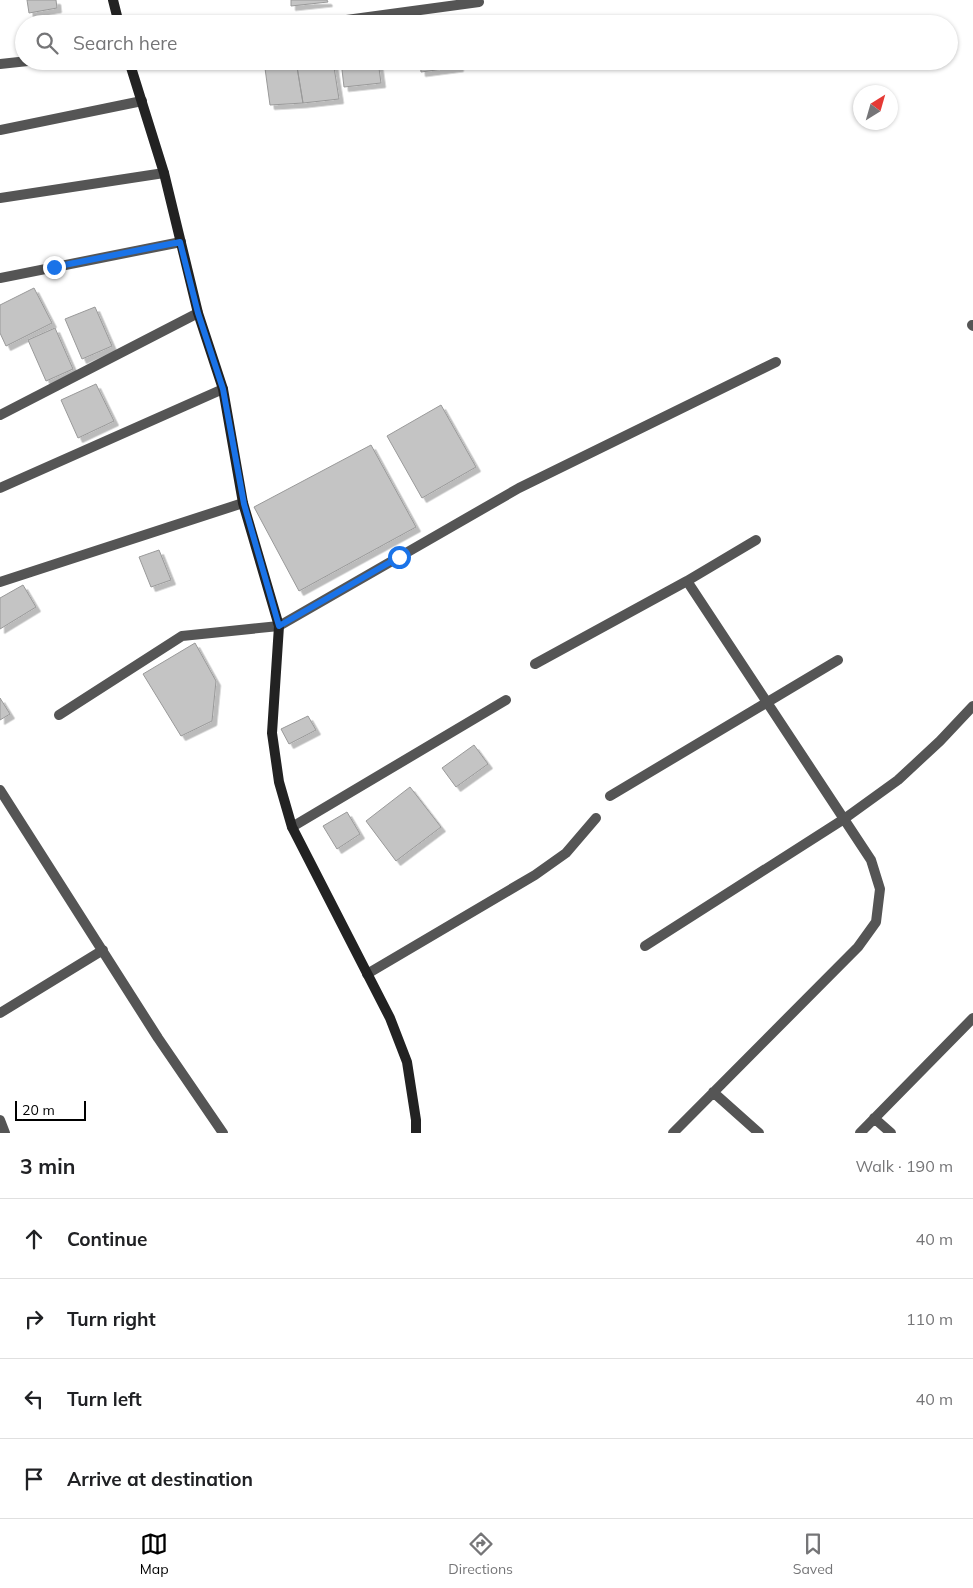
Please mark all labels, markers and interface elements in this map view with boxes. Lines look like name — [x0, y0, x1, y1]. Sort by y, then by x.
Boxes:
search box — [15, 15, 958, 70]
icon: search — [33, 29, 61, 57]
text: Search here — [73, 31, 177, 55]
north arrow — [853, 85, 898, 130]
route end — [43, 256, 66, 279]
route start — [388, 546, 411, 569]
scale bar — [15, 1098, 86, 1121]
text: 20 m — [22, 1101, 55, 1119]
text: 3 min — [20, 1153, 75, 1179]
text: Walk · 190 m — [855, 1156, 953, 1176]
icon: ahead — [20, 1225, 48, 1253]
text: Continue — [67, 1227, 147, 1251]
text: 40 m — [916, 1229, 953, 1249]
icon: right — [20, 1305, 48, 1333]
text: Turn right — [67, 1307, 156, 1331]
text: 110 m — [906, 1309, 953, 1329]
icon: left — [20, 1385, 48, 1413]
text: Turn left — [67, 1387, 142, 1411]
text: 40 m — [916, 1389, 953, 1409]
icon: arrive — [20, 1465, 48, 1493]
text: Arrive at destination — [67, 1467, 253, 1491]
tab: Map — [140, 1530, 169, 1578]
tab: Directions — [448, 1530, 513, 1578]
tab: Saved — [793, 1530, 833, 1578]

